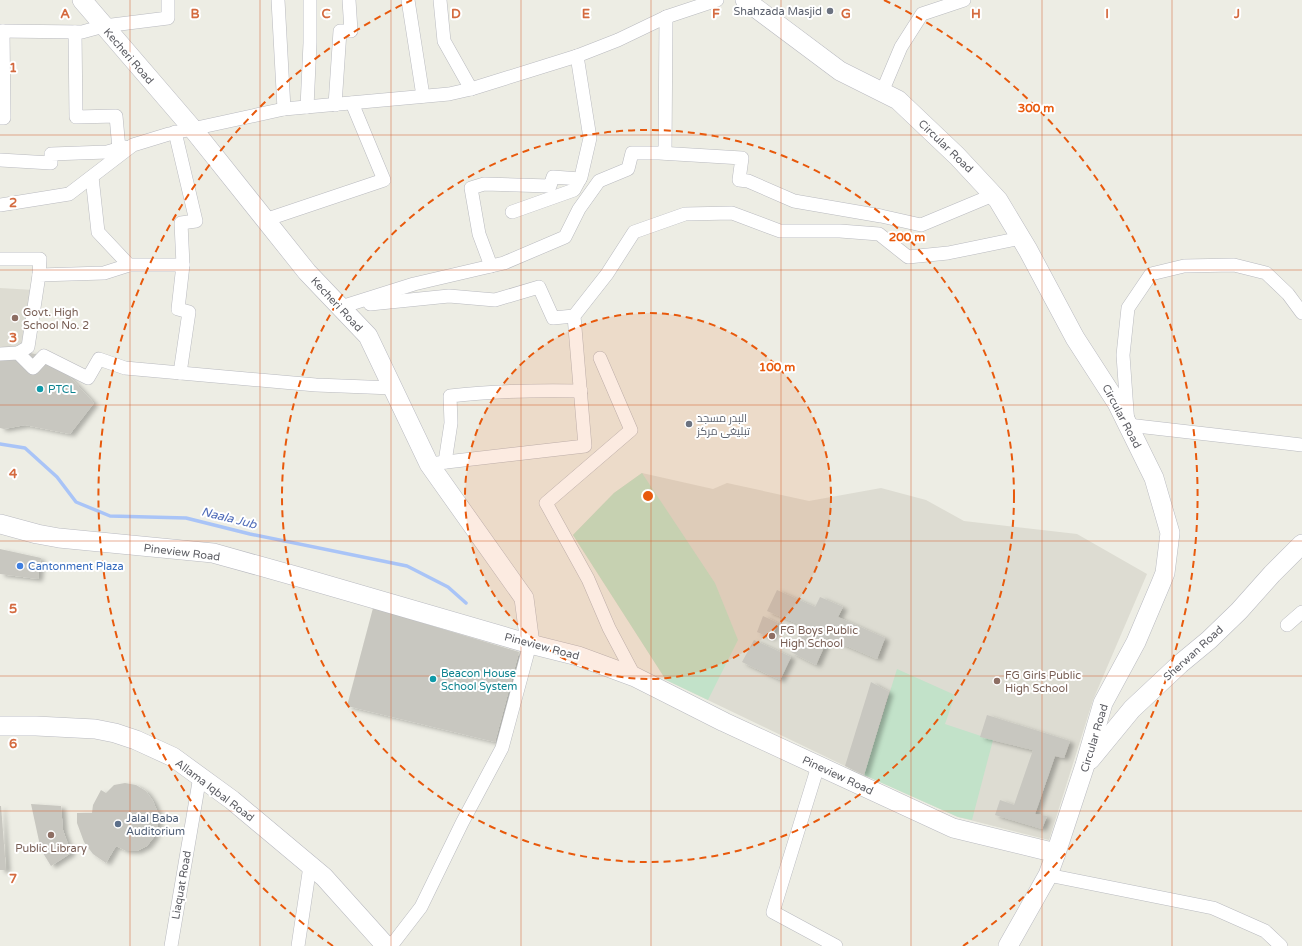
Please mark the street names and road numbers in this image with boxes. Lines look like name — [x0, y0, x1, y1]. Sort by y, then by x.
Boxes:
street label: Kecheri Road — [101, 26, 156, 87]
street label: Circular Road — [916, 117, 976, 176]
street label: Kecheri Road — [308, 274, 365, 334]
street label: Circular Road — [1099, 382, 1144, 451]
street label: Pineview Road — [143, 541, 221, 564]
street label: Sherwan Road — [1161, 623, 1226, 684]
street label: Pineview Road — [503, 630, 581, 663]
street label: Circular Road — [1078, 702, 1111, 774]
street label: Pineview Road — [800, 753, 875, 798]
street label: Allama Iqbal Road — [173, 757, 257, 824]
street label: Liaquat Road — [169, 850, 194, 921]

